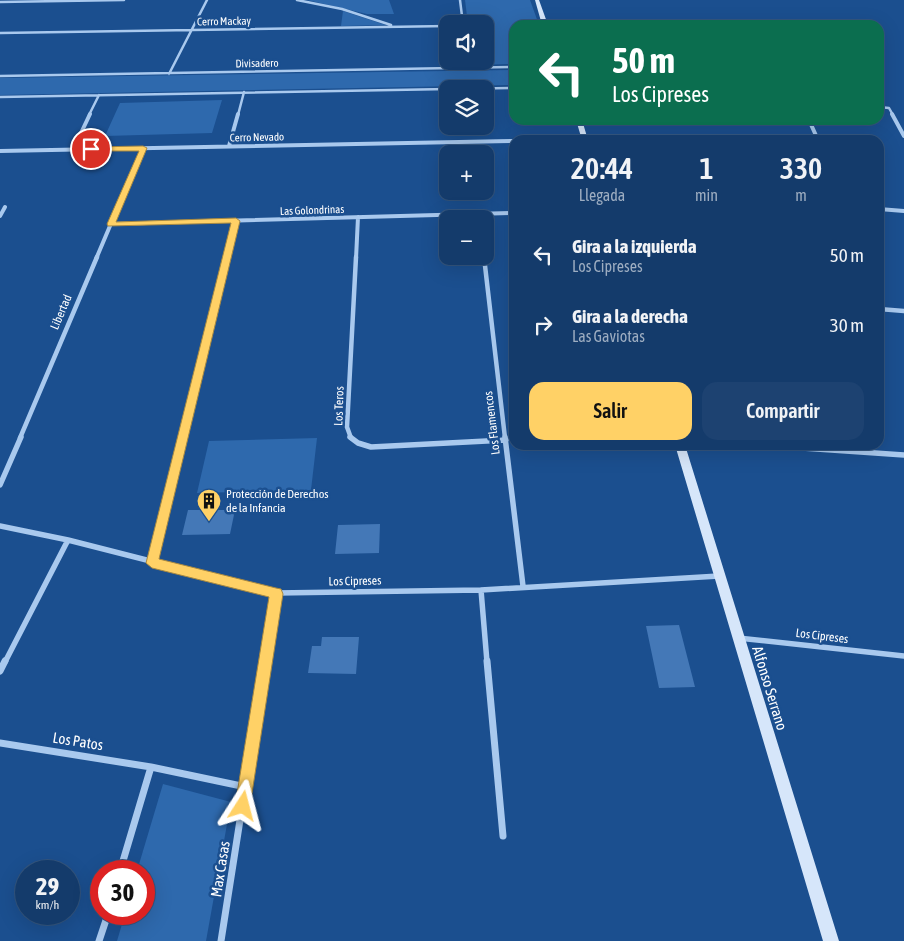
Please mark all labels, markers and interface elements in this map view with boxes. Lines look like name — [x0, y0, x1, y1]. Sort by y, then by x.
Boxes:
street label: Cerro Mackay — [197, 15, 252, 27]
map controls — [439, 15, 494, 265]
button: sound — [439, 15, 494, 70]
icon: left — [529, 40, 594, 105]
text: 50 m — [612, 40, 675, 80]
street label: Divisadero — [235, 57, 279, 69]
button: layers — [439, 80, 494, 135]
text: Los Cipreses — [612, 81, 709, 107]
pin — [70, 128, 112, 170]
street label: Cerro Nevado — [230, 131, 284, 143]
icon: arrive — [77, 135, 105, 163]
button: + — [439, 145, 494, 200]
text: 20:44 — [571, 151, 633, 185]
text: 1 — [699, 151, 714, 185]
text: 330 — [780, 151, 822, 185]
text: Llegada — [579, 186, 625, 204]
text: min — [695, 186, 718, 204]
text: m — [795, 186, 807, 204]
street label: Las Golondrinas — [280, 203, 344, 217]
button: − — [439, 210, 494, 265]
text: Gira a la izquierda — [572, 235, 697, 257]
icon: left — [529, 241, 557, 269]
text: 50 m — [830, 244, 864, 266]
text: Los Cipreses — [572, 257, 643, 275]
street label: Libertad — [47, 292, 75, 332]
text: Gira a la derecha — [572, 305, 688, 327]
icon: right — [529, 311, 557, 339]
text: 30 m — [830, 314, 864, 336]
text: Las Gaviotas — [572, 327, 645, 345]
button: Salir — [529, 382, 692, 440]
button: Compartir — [702, 382, 864, 440]
street label: Los Teros — [331, 386, 347, 426]
street label: Los Flamencos — [481, 390, 503, 456]
place label: Protección de Derechos de la Infancia — [226, 487, 329, 515]
building icon: Protección de Derechos de la Infancia — [196, 488, 222, 522]
street label: Los Cipreses — [328, 574, 382, 588]
street label: Los Cipreses — [795, 626, 849, 646]
street label: Alfonso Serrano — [749, 644, 791, 732]
street label: Los Patos — [52, 729, 104, 753]
position arrow — [216, 779, 268, 831]
street label: Max Casas — [207, 840, 233, 898]
speed limit sign: 30 — [90, 860, 155, 925]
text: 29 — [36, 872, 59, 900]
text: km/h — [36, 898, 59, 912]

